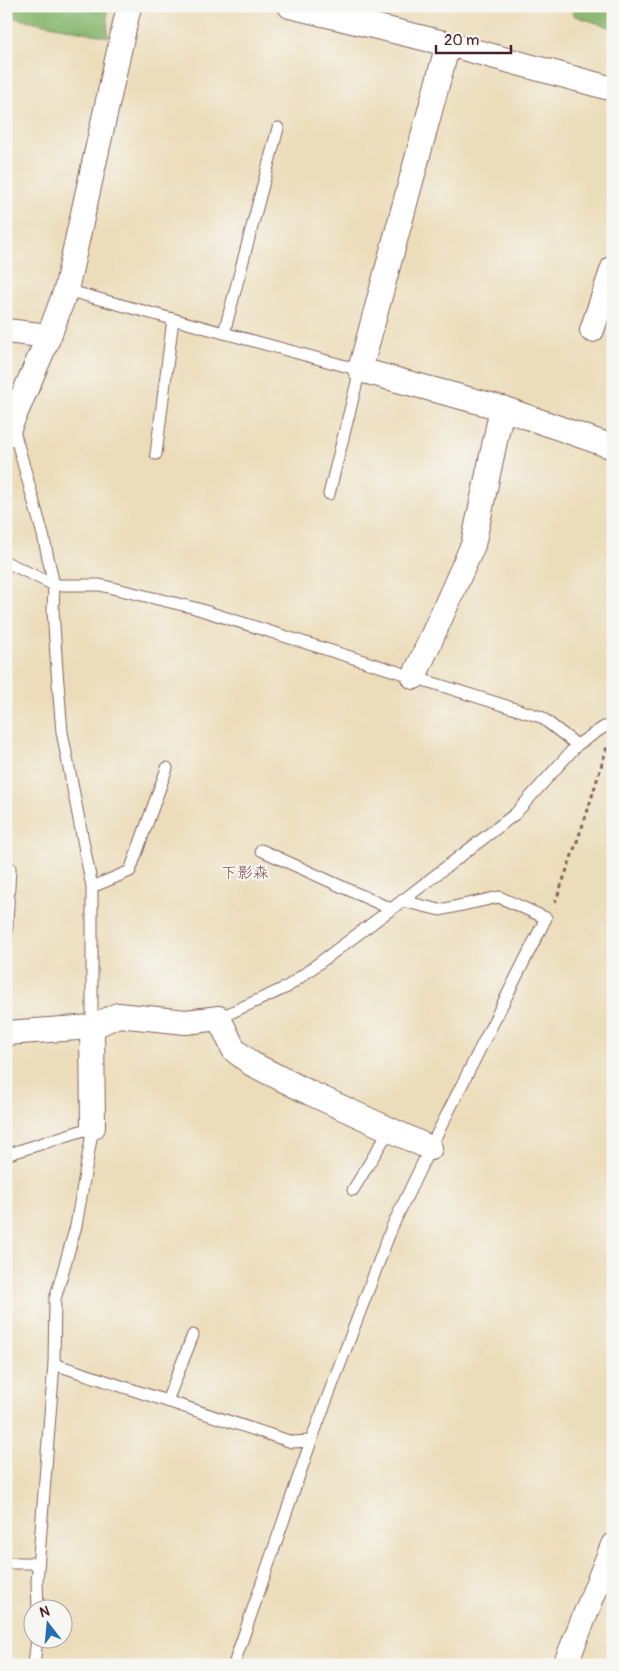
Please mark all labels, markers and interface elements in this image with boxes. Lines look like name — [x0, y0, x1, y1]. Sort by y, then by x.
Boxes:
scale bar — [436, 22, 512, 54]
text: 20 m — [444, 31, 479, 50]
district label: 下影森 — [221, 863, 269, 883]
north arrow — [22, 1598, 72, 1648]
text: N — [38, 1603, 51, 1621]

